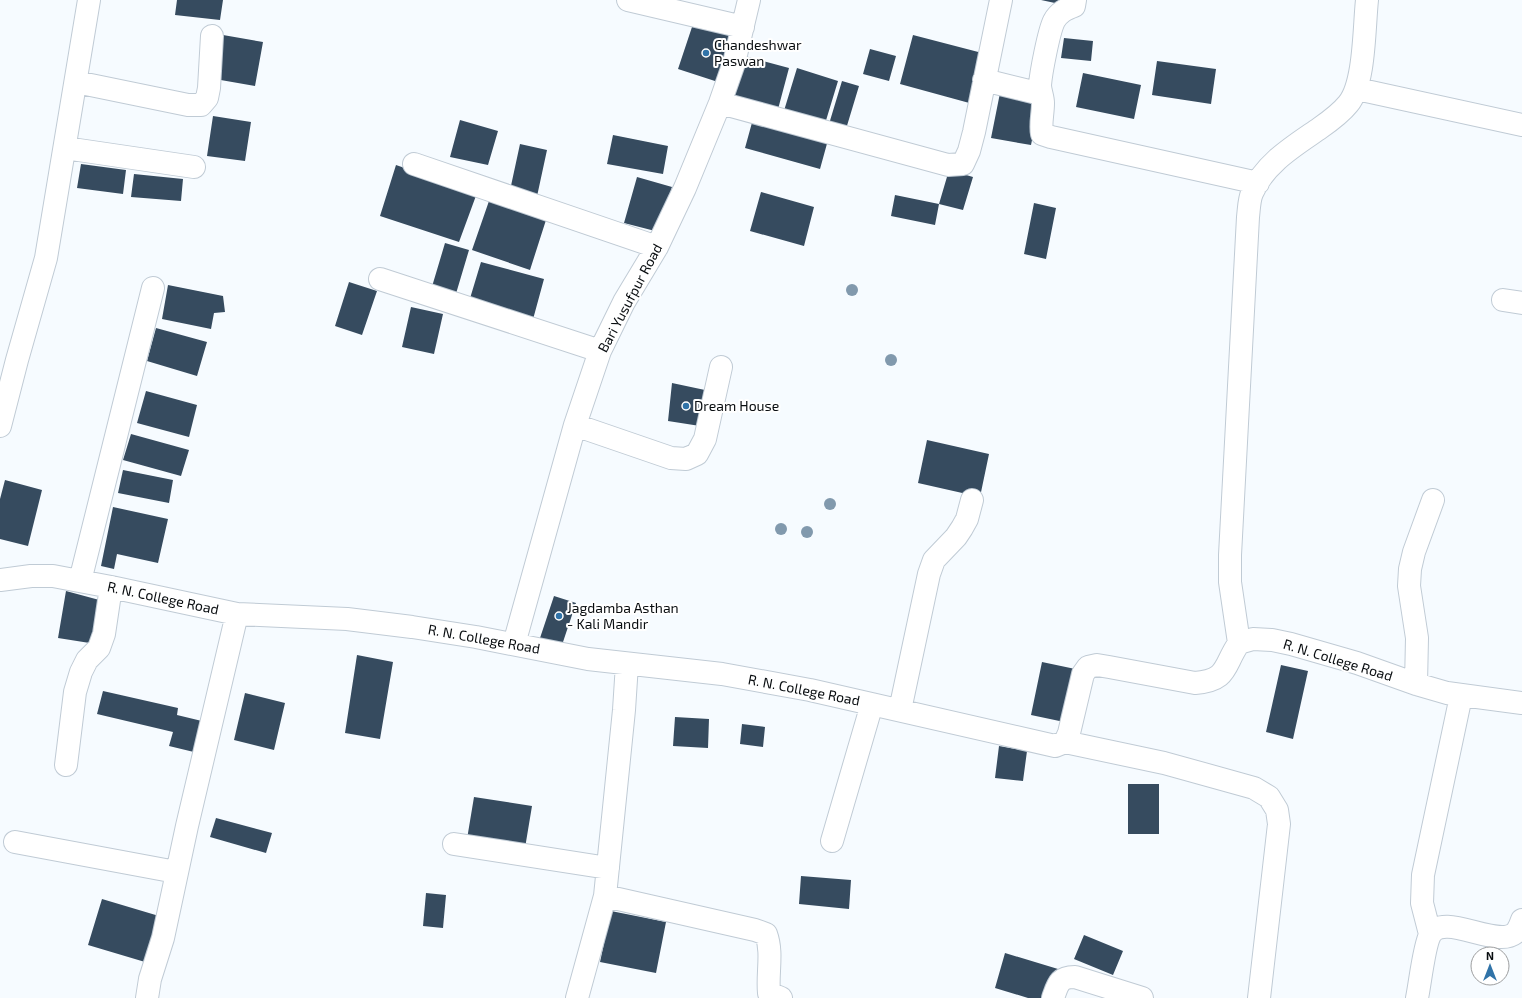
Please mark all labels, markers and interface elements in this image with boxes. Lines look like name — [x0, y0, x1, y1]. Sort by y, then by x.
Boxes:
place label: Chandeshwar Paswan — [714, 36, 802, 69]
marker: Chandeshwar Paswan — [701, 48, 711, 58]
street label: Bari Yusufpur Road — [594, 241, 665, 355]
place label: Dream House — [694, 397, 779, 414]
marker: Dream House — [681, 401, 691, 411]
street label: R. N. College Road — [106, 577, 220, 618]
place label: Jagdamba Asthan - Kali Mandir — [567, 599, 679, 632]
marker: Jagdamba Asthan - Kali Mandir — [554, 611, 564, 621]
street label: R. N. College Road — [427, 620, 541, 657]
street label: R. N. College Road — [1281, 635, 1395, 684]
street label: R. N. College Road — [747, 670, 861, 709]
north arrow — [1470, 946, 1510, 986]
text: N — [1486, 949, 1494, 962]

